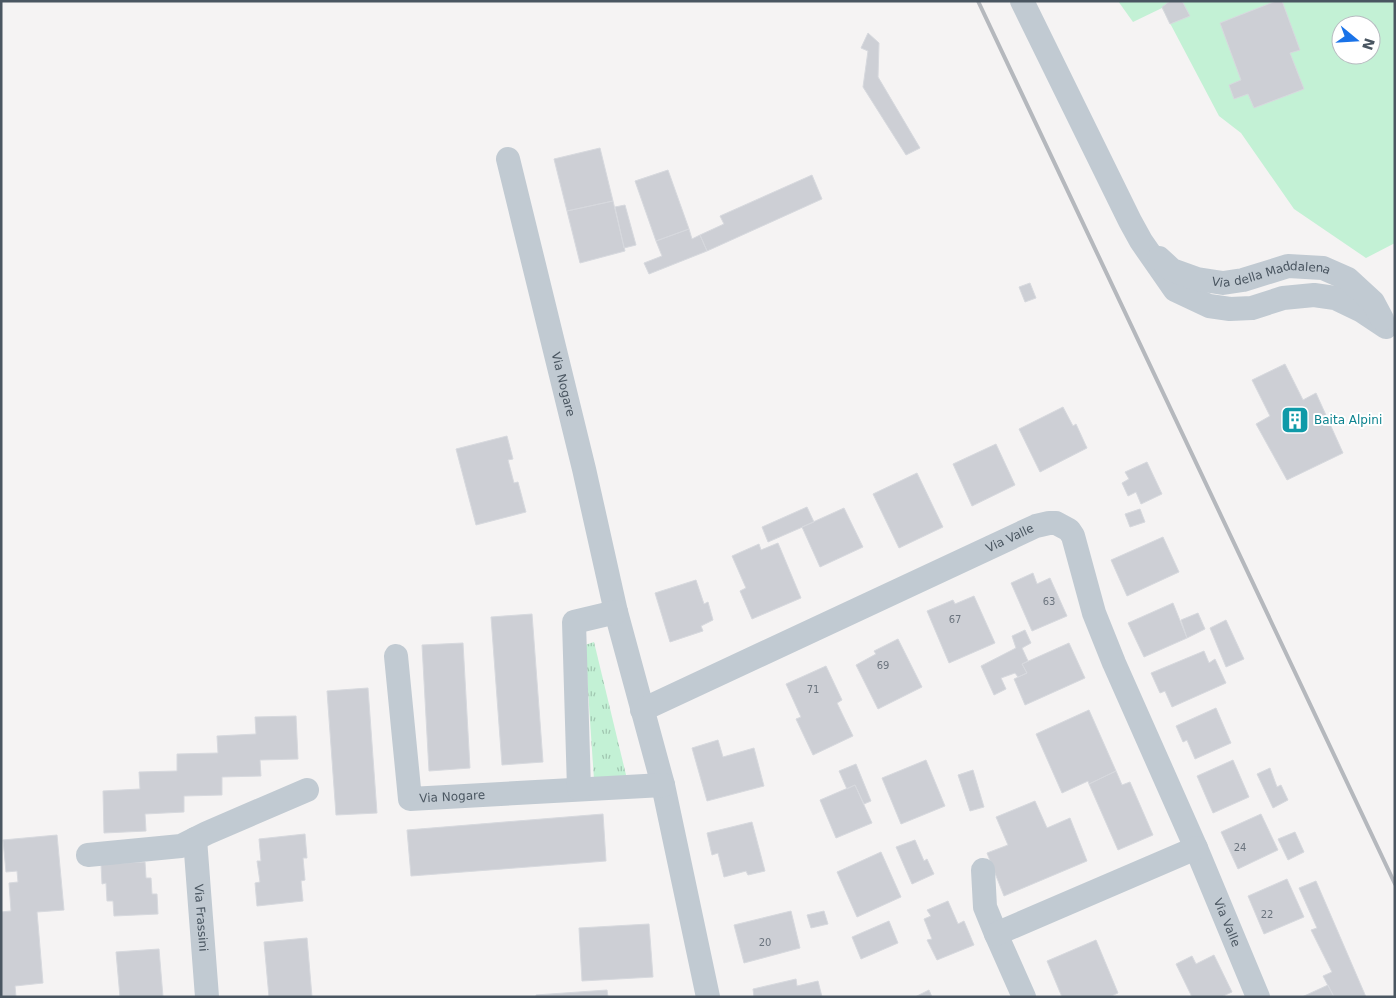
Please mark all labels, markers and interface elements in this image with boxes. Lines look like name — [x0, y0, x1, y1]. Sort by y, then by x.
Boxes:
north arrow — [1331, 15, 1381, 65]
text: N — [1359, 36, 1378, 52]
street label: Via della Maddalena — [1211, 259, 1333, 290]
street label: Via Nogare — [549, 351, 578, 418]
building icon: Baita Alpini — [1280, 405, 1310, 435]
place label: Baita Alpini — [1314, 413, 1382, 427]
street label: Via Valle — [984, 521, 1036, 555]
house number: 63 — [1043, 596, 1055, 607]
house number: 67 — [949, 614, 961, 625]
house number: 69 — [877, 660, 889, 671]
house number: 71 — [807, 684, 819, 695]
street label: Via Nogare — [419, 788, 486, 805]
house number: 24 — [1234, 842, 1246, 853]
street label: Via Frassini — [191, 884, 211, 952]
street label: Via Valle — [1211, 896, 1243, 949]
house number: 22 — [1261, 909, 1273, 920]
house number: 20 — [759, 937, 771, 948]

